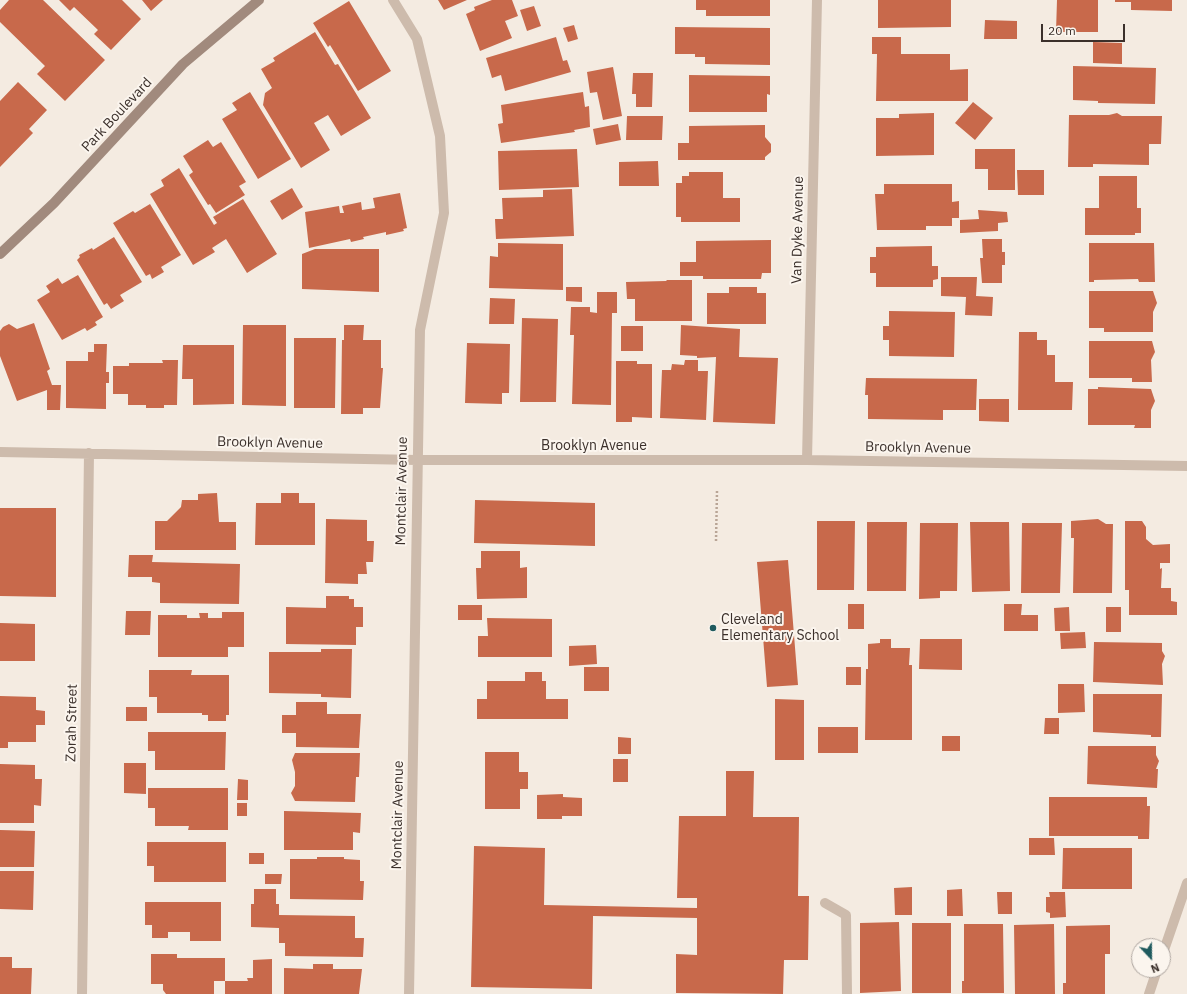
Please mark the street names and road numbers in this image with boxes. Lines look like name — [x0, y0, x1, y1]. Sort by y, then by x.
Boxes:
street label: Park Boulevard — [78, 74, 156, 156]
street label: Van Dyke Avenue — [789, 176, 807, 284]
street label: Brooklyn Avenue — [217, 434, 323, 452]
street label: Montclair Avenue — [393, 436, 411, 546]
street label: Brooklyn Avenue — [541, 438, 647, 454]
street label: Brooklyn Avenue — [865, 439, 971, 457]
street label: Zorah Street — [63, 684, 81, 762]
street label: Montclair Avenue — [389, 760, 407, 870]

